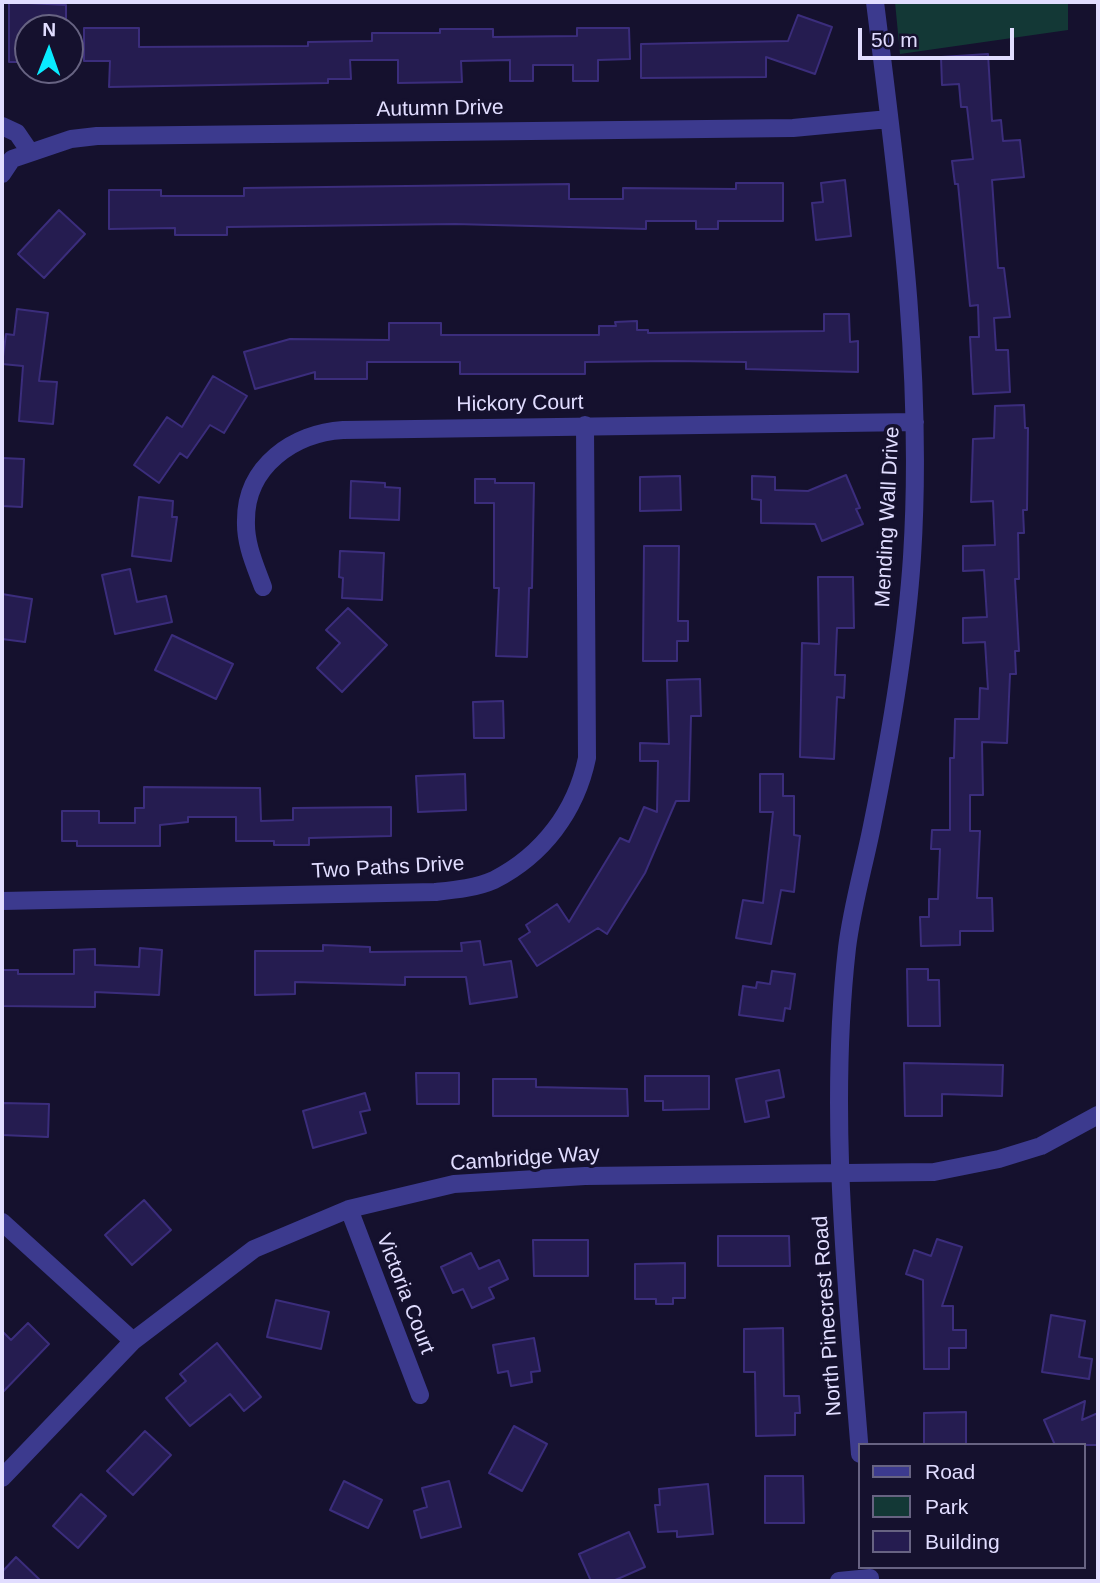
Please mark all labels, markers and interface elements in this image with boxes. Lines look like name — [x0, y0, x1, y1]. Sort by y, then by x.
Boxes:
north arrow — [14, 14, 84, 84]
scale bar — [862, 14, 1018, 58]
text: N — [42, 19, 56, 40]
text: 50 m — [871, 28, 918, 51]
street label: Autumn Drive — [376, 95, 504, 123]
street label: Hickory Court — [456, 390, 584, 418]
street label: Mending Wall Drive — [871, 426, 905, 608]
street label: Two Paths Drive — [311, 851, 465, 885]
street label: Cambridge Way — [449, 1141, 601, 1177]
street label: North Pinecrest Road — [808, 1215, 848, 1417]
street label: Victoria Court — [371, 1230, 439, 1358]
legend — [858, 1443, 1086, 1569]
text: Road — [925, 1460, 975, 1483]
text: Park — [925, 1495, 968, 1518]
text: Building — [925, 1530, 1000, 1553]

